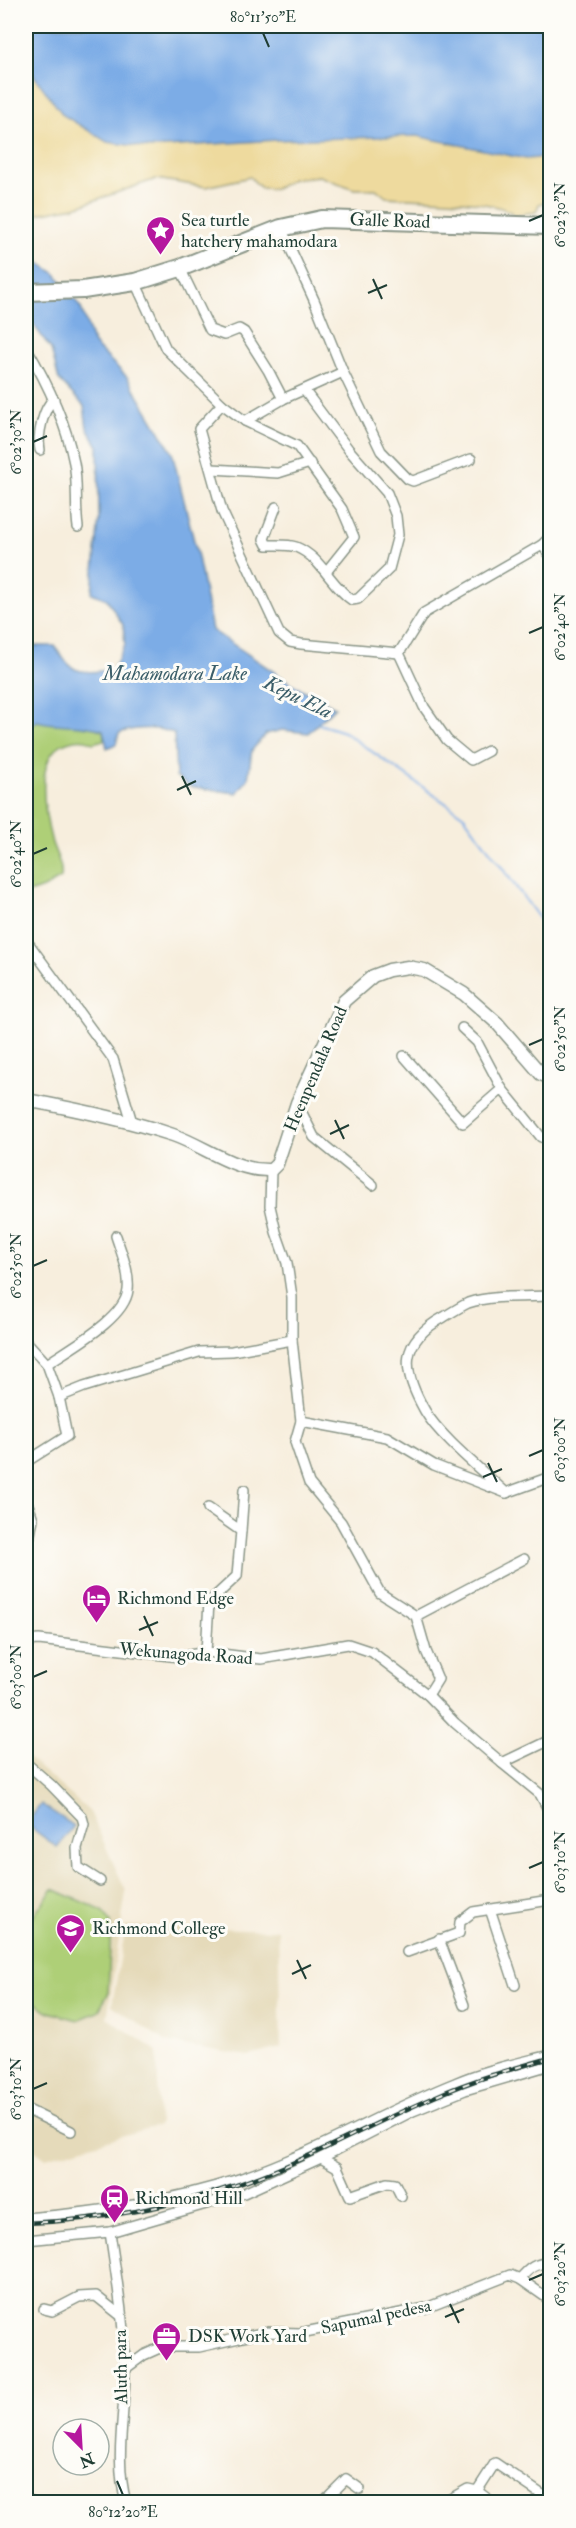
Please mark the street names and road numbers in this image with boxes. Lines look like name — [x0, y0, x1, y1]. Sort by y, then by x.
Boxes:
street label: Galle Road — [349, 208, 431, 234]
street label: Heenpendala Road — [279, 1003, 353, 1135]
street label: Wekunagoda Road — [117, 1638, 254, 1670]
street label: Sapumal pedesa — [319, 2294, 434, 2340]
street label: Aluth para — [109, 2329, 133, 2406]

